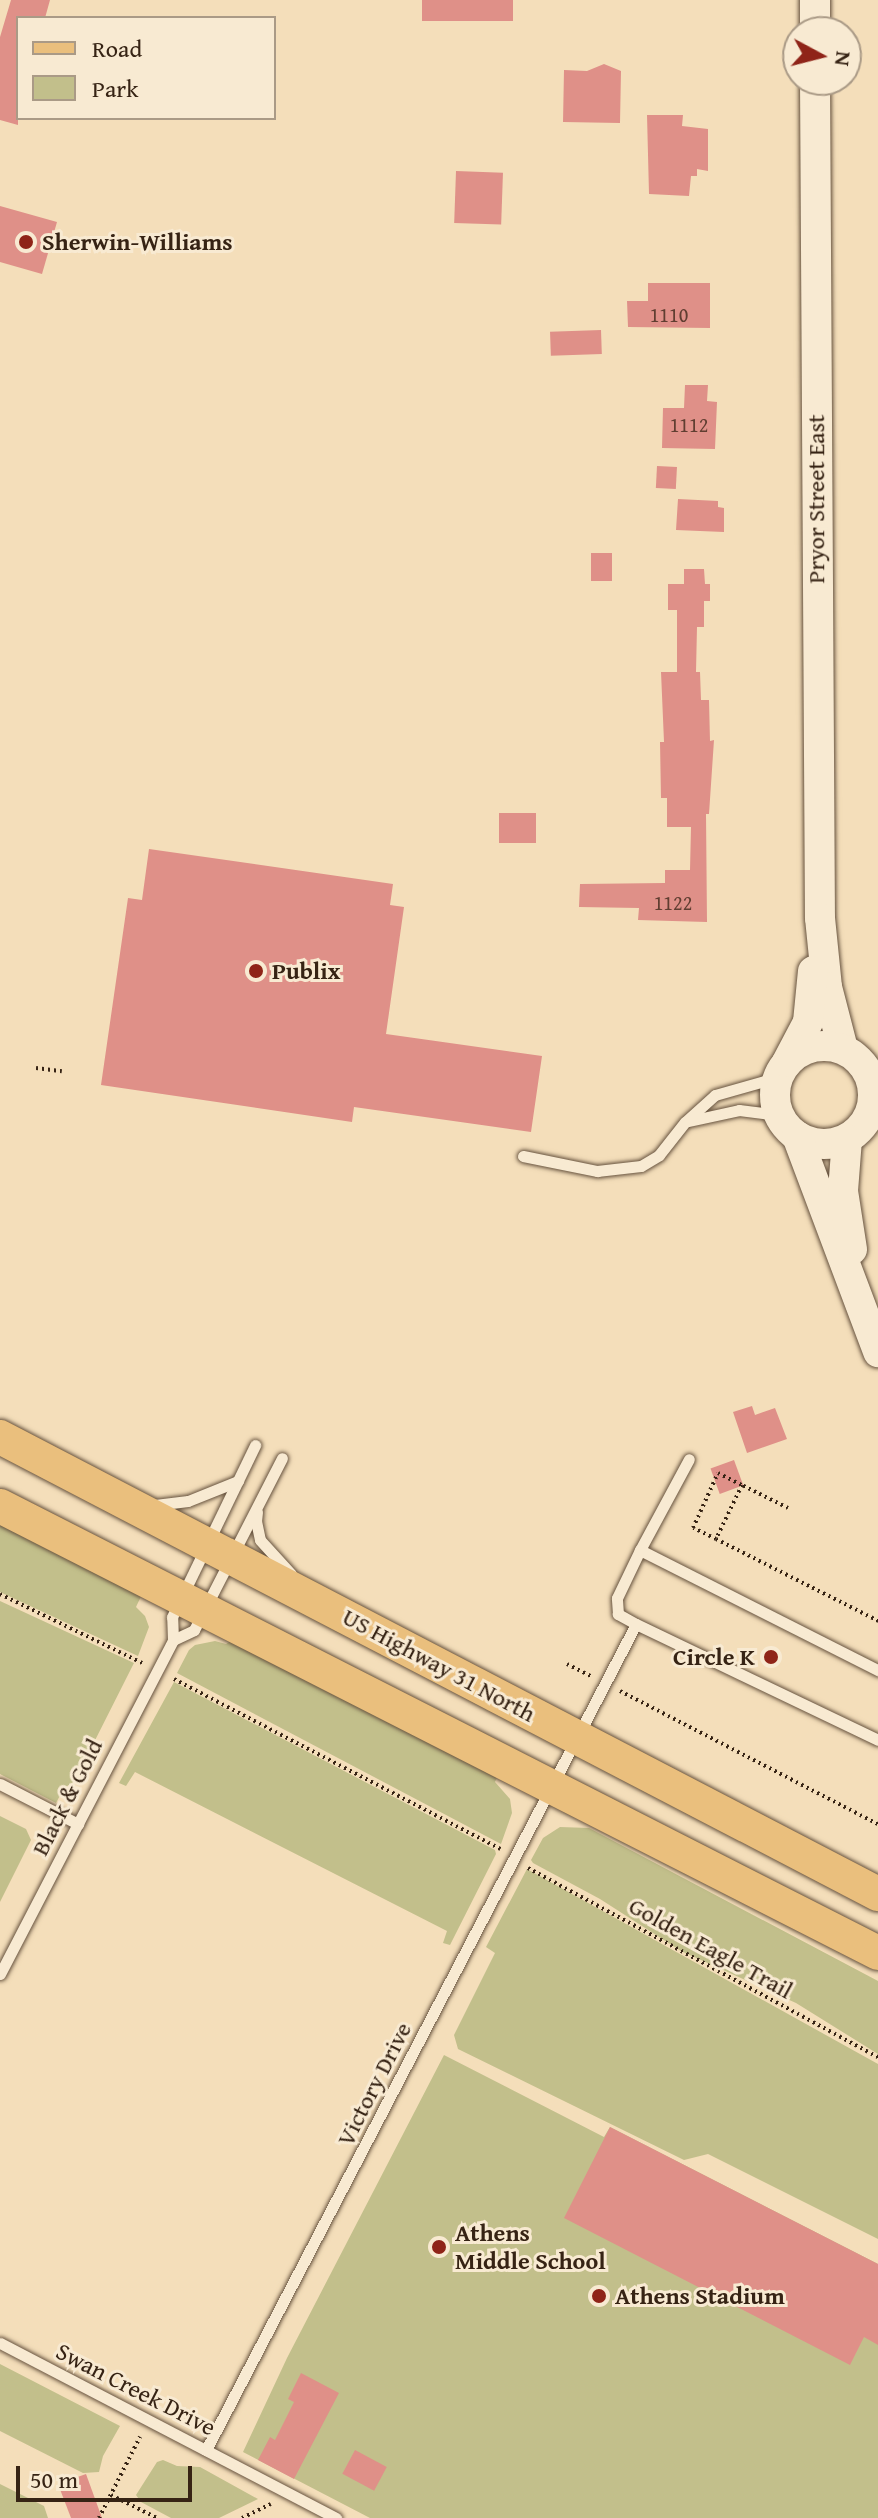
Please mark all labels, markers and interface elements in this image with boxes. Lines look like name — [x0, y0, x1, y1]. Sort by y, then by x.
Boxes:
legend — [16, 16, 276, 120]
north arrow — [782, 16, 862, 96]
text: Road — [92, 31, 142, 66]
text: N — [827, 49, 861, 68]
text: Park — [92, 71, 138, 106]
place label: Sherwin-Williams — [42, 228, 233, 256]
marker: Sherwin-Williams — [17, 233, 35, 251]
house number: 1110 — [650, 302, 688, 326]
house number: 1112 — [670, 412, 708, 436]
street label: Pryor Street East — [802, 414, 830, 584]
house number: 1122 — [654, 890, 692, 914]
place label: Publix — [272, 957, 340, 985]
marker: Publix — [247, 962, 265, 980]
street label: US Highway 31 North — [338, 1602, 540, 1728]
place label: Circle K — [673, 1643, 755, 1671]
marker: Circle K — [762, 1648, 780, 1666]
street label: Black & Gold — [25, 1734, 109, 1860]
street label: Golden Eagle Trail — [624, 1891, 798, 2005]
street label: Victory Drive — [331, 2017, 417, 2151]
place label: Athens Middle School — [455, 2219, 606, 2275]
marker: Athens Middle School — [430, 2238, 448, 2256]
place label: Athens Stadium — [615, 2282, 785, 2310]
marker: Athens Stadium — [590, 2287, 608, 2305]
street label: Swan Creek Drive — [52, 2336, 220, 2442]
scale bar — [20, 2450, 196, 2500]
text: 50 m — [30, 2462, 78, 2497]

